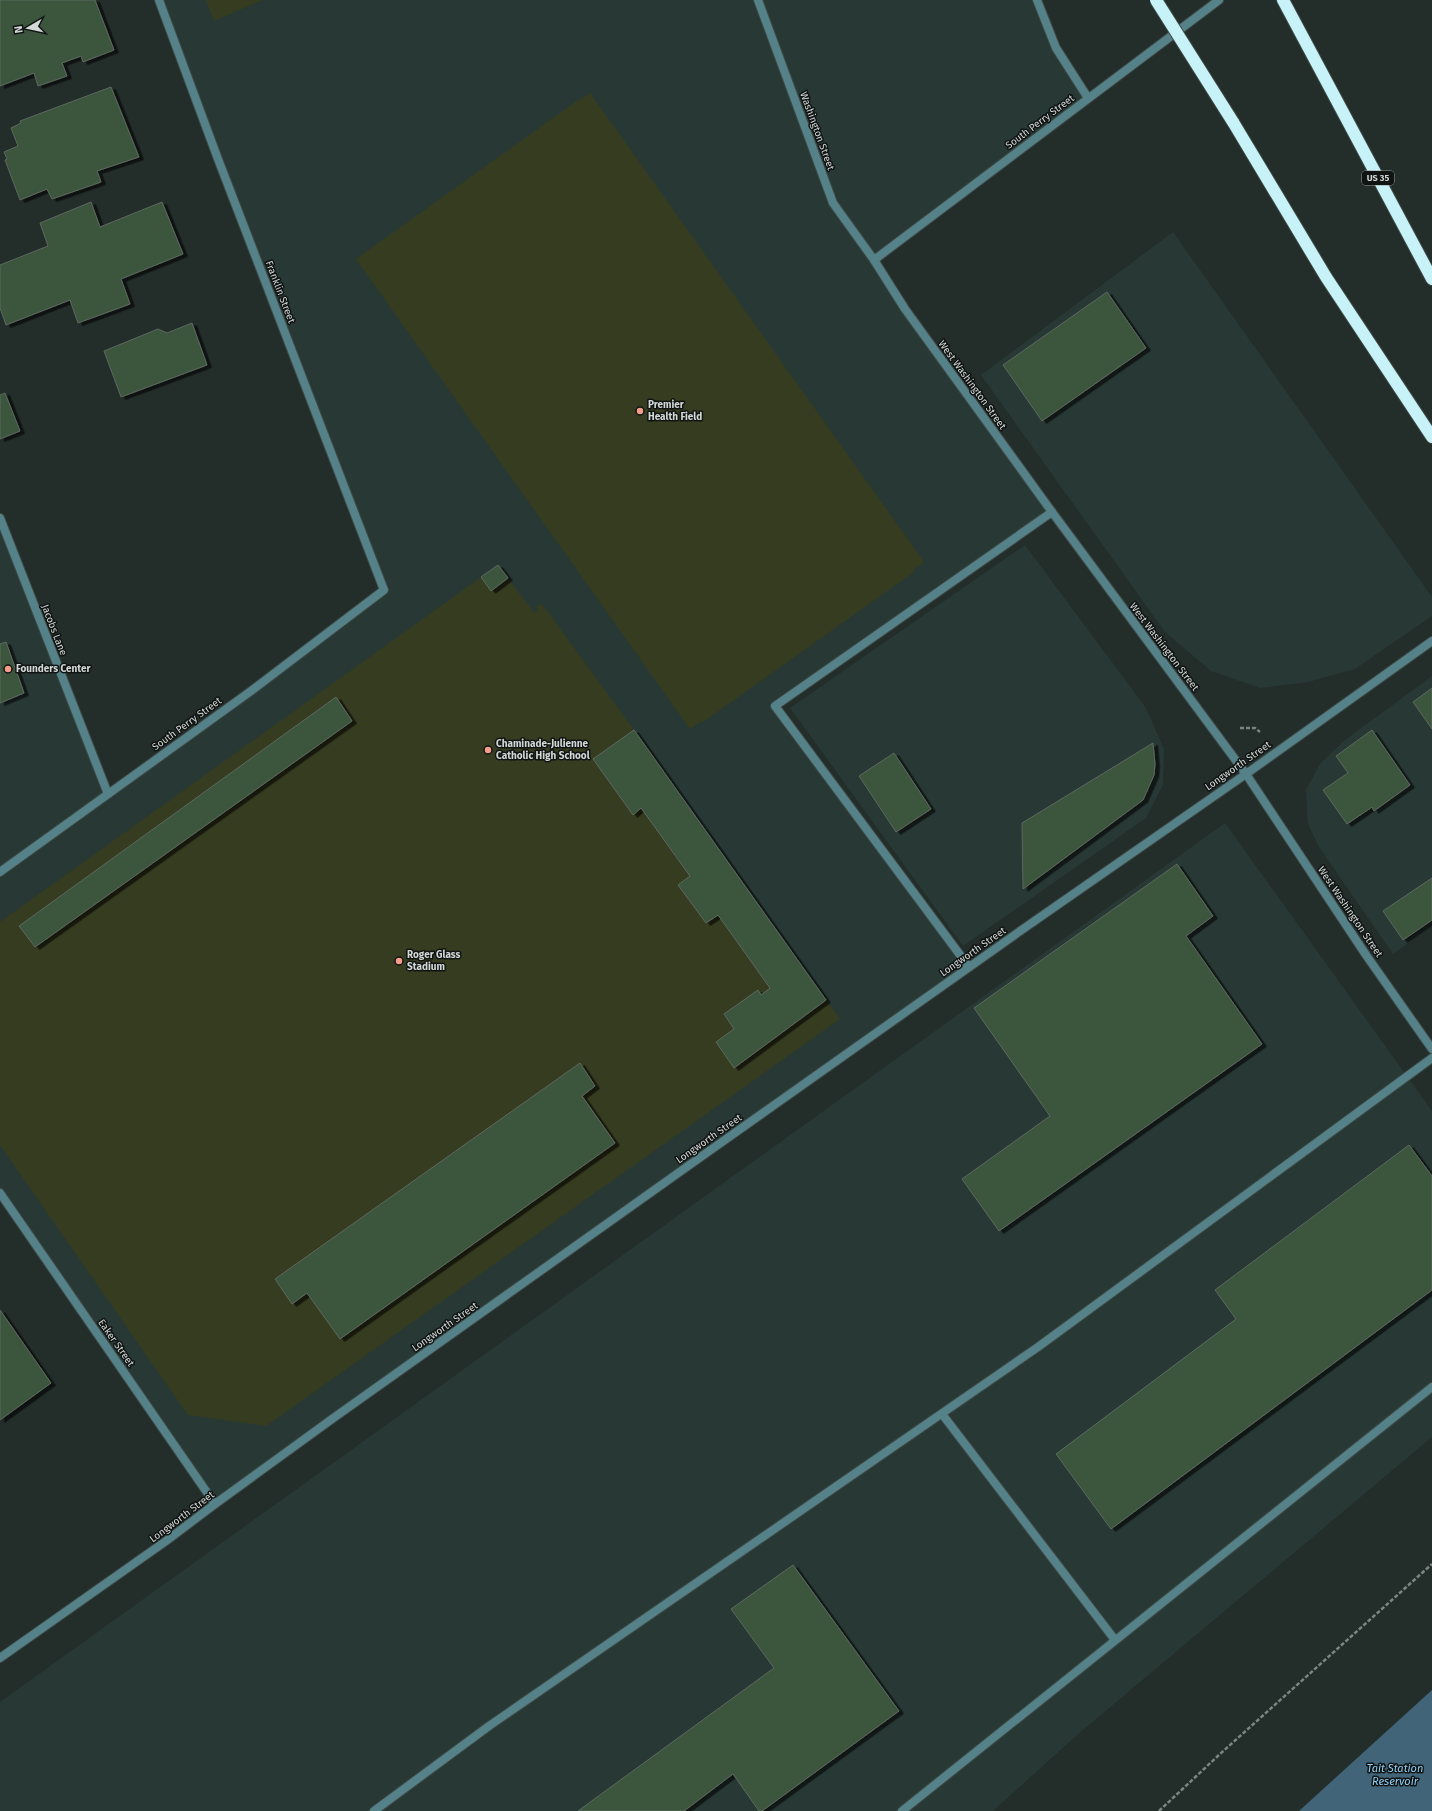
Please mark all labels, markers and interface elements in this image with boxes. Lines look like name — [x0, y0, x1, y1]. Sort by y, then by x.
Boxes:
north arrow — [8, 8, 48, 48]
text: N — [12, 25, 26, 34]
street label: Washington Street — [797, 90, 837, 172]
street label: South Perry Street — [1003, 92, 1077, 152]
road number: US 35 — [1362, 171, 1394, 185]
street label: Franklin Street — [263, 259, 298, 325]
street label: West Washington Street — [936, 338, 1009, 432]
place label: Premier Health Field — [648, 399, 702, 423]
marker: Premier Health Field — [635, 406, 645, 416]
street label: West Washington Street — [1127, 601, 1201, 694]
street label: Jacobs Lane — [39, 603, 69, 657]
place label: Founders Center — [16, 663, 91, 675]
marker: Founders Center — [3, 664, 13, 674]
street label: South Perry Street — [150, 695, 224, 753]
place label: Chaminade-Julienne Catholic High School — [496, 738, 590, 762]
street label: Longworth Street — [1203, 739, 1274, 793]
marker: Chaminade-Julienne Catholic High School — [483, 745, 493, 755]
street label: West Washington Street — [1315, 864, 1385, 960]
street label: Longworth Street — [938, 925, 1009, 979]
place label: Roger Glass Stadium — [407, 949, 461, 973]
marker: Roger Glass Stadium — [394, 956, 404, 966]
street label: Longworth Street — [674, 1112, 745, 1166]
street label: Longworth Street — [410, 1300, 481, 1354]
street label: Eaker Street — [95, 1317, 137, 1369]
street label: Longworth Street — [147, 1489, 217, 1545]
water label: Tait Station Reservoir — [1367, 1762, 1423, 1788]

